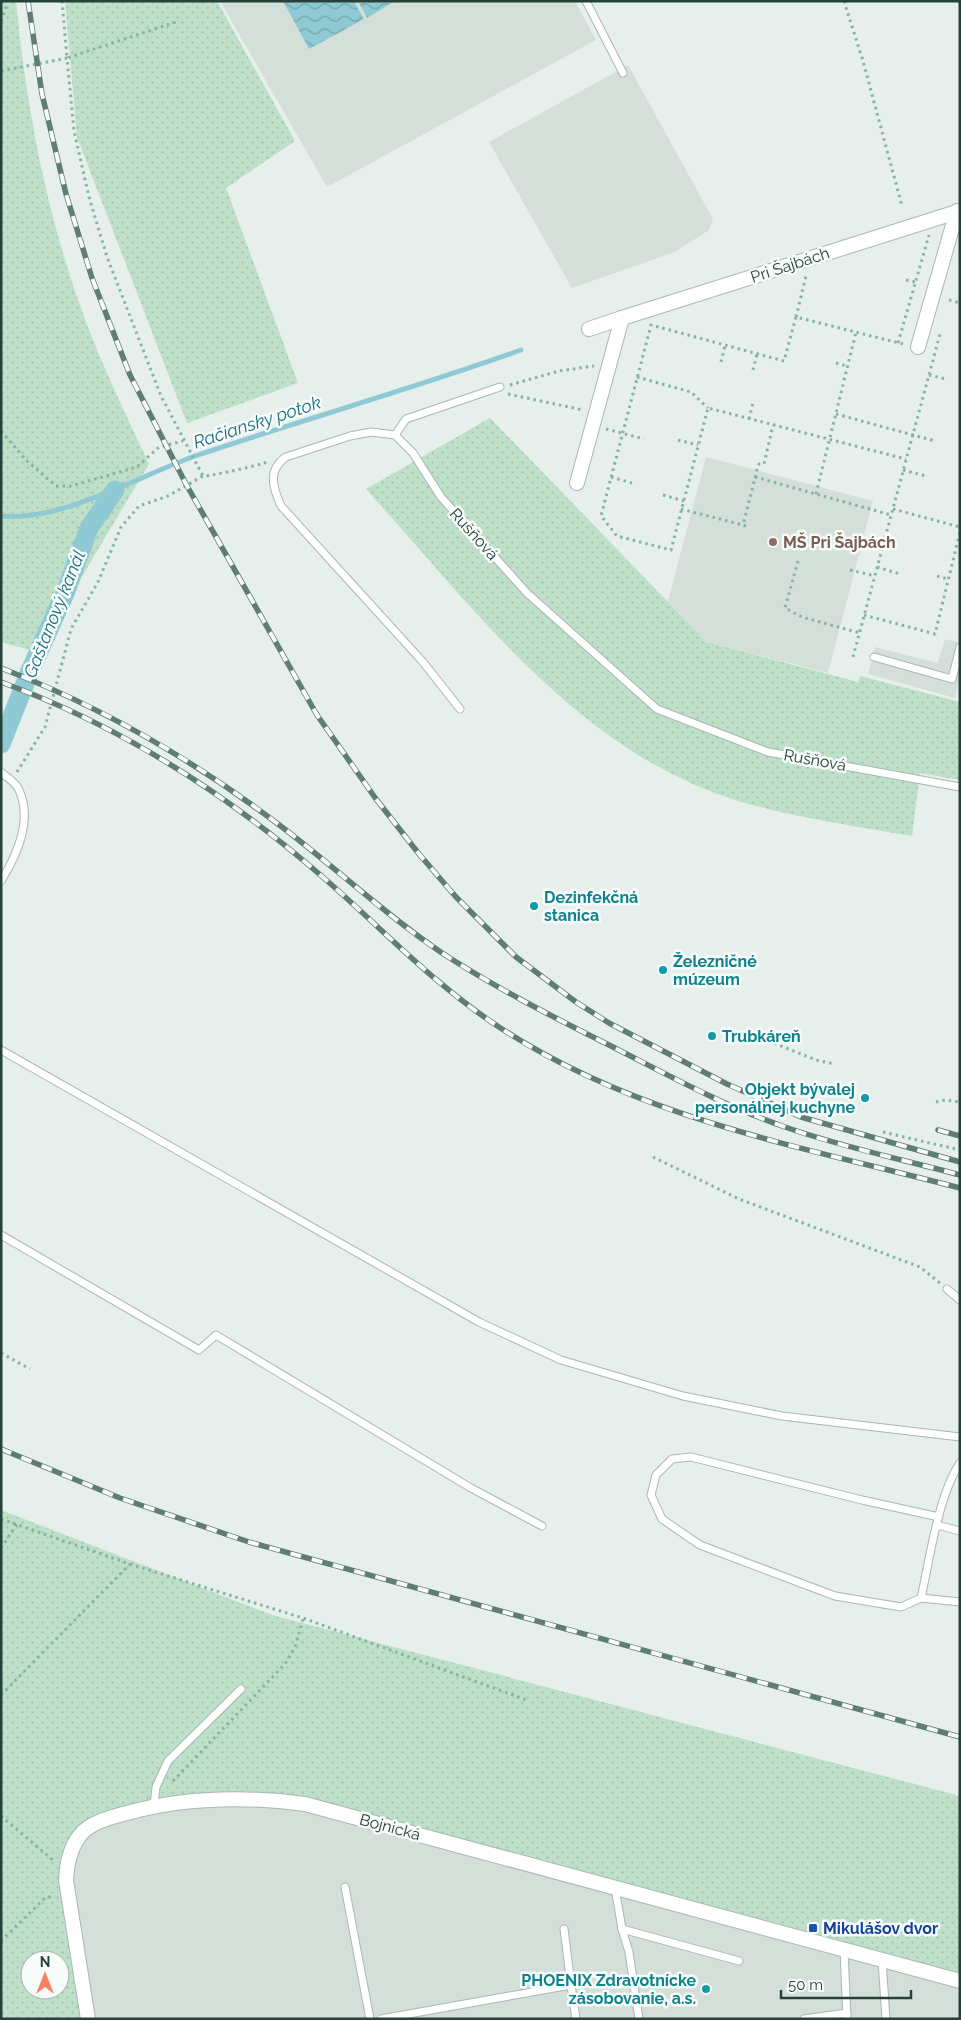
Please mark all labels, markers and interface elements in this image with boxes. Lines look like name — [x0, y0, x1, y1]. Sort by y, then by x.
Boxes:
street label: Pri Šajbách — [748, 242, 832, 287]
water label: Račiansky potok — [190, 391, 324, 453]
street label: Rušňová — [446, 504, 502, 564]
place label: MŠ Pri Šajbách — [783, 532, 896, 552]
marker: MŠ Pri Šajbách — [767, 536, 779, 548]
water label: Gaštanový kanál — [19, 547, 89, 681]
street label: Rušňová — [782, 745, 848, 775]
place label: Dezinfekčná stanica — [544, 888, 638, 925]
marker: Dezinfekčná stanica — [528, 900, 540, 912]
place label: Železničné múzeum — [673, 951, 757, 989]
marker: Železničné múzeum — [657, 964, 669, 976]
place label: Trubkáreň — [722, 1027, 801, 1046]
marker: Trubkáreň — [706, 1030, 718, 1042]
place label: Objekt bývalej personálnej kuchyne — [695, 1080, 855, 1117]
marker: Objekt bývalej personálnej kuchyne — [859, 1092, 871, 1104]
street label: Bojnická — [357, 1810, 423, 1844]
place label: Mikulášov dvor — [823, 1919, 938, 1938]
marker: Mikulášov dvor — [807, 1922, 819, 1934]
north arrow — [20, 1950, 70, 2000]
text: N — [40, 1954, 50, 1970]
scale bar — [781, 1968, 911, 2000]
place label: PHOENIX Zdravotnícke zásobovanie, a.s. — [521, 1971, 696, 2008]
text: 50 m — [788, 1976, 823, 1994]
marker: PHOENIX Zdravotnícke zásobovanie, a.s. — [700, 1983, 712, 1995]

